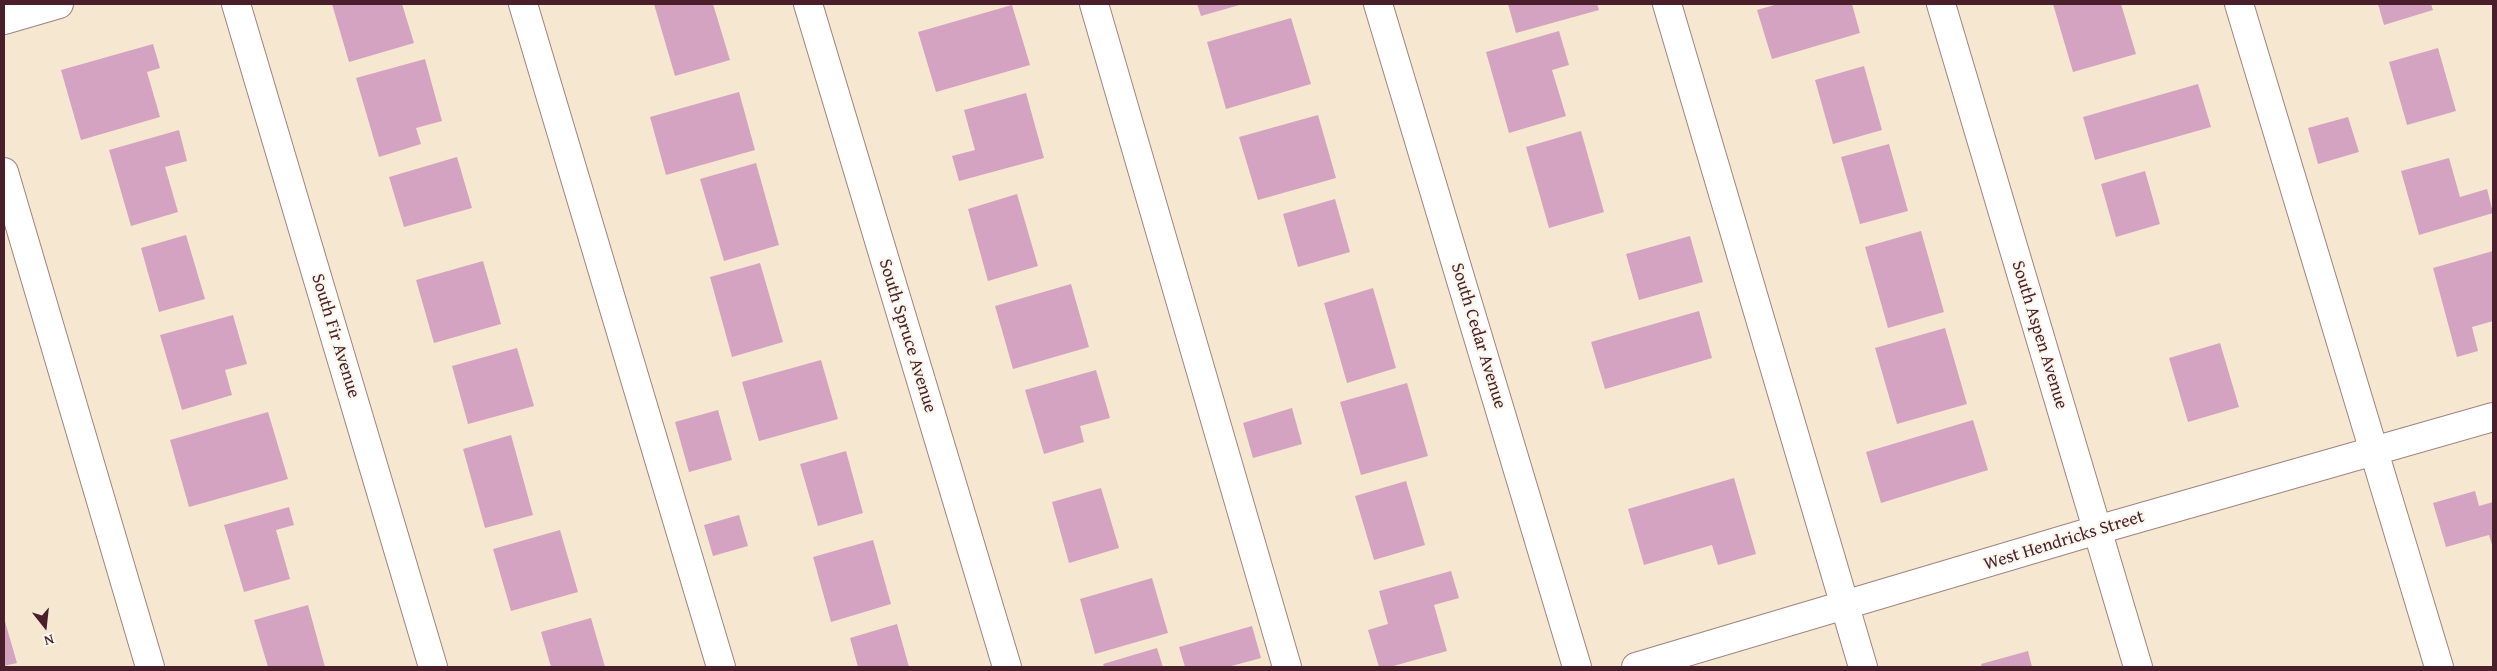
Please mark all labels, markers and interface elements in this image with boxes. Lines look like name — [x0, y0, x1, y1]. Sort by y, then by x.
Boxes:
street label: South Spruce Avenue — [873, 257, 941, 415]
street label: South Aspen Avenue — [2006, 258, 2072, 412]
street label: South Cedar Avenue — [1446, 261, 1510, 411]
street label: South Fir Avenue — [306, 271, 364, 401]
street label: West Hendricks Street — [1981, 506, 2147, 576]
north arrow — [20, 601, 70, 651]
text: N — [42, 630, 56, 651]

